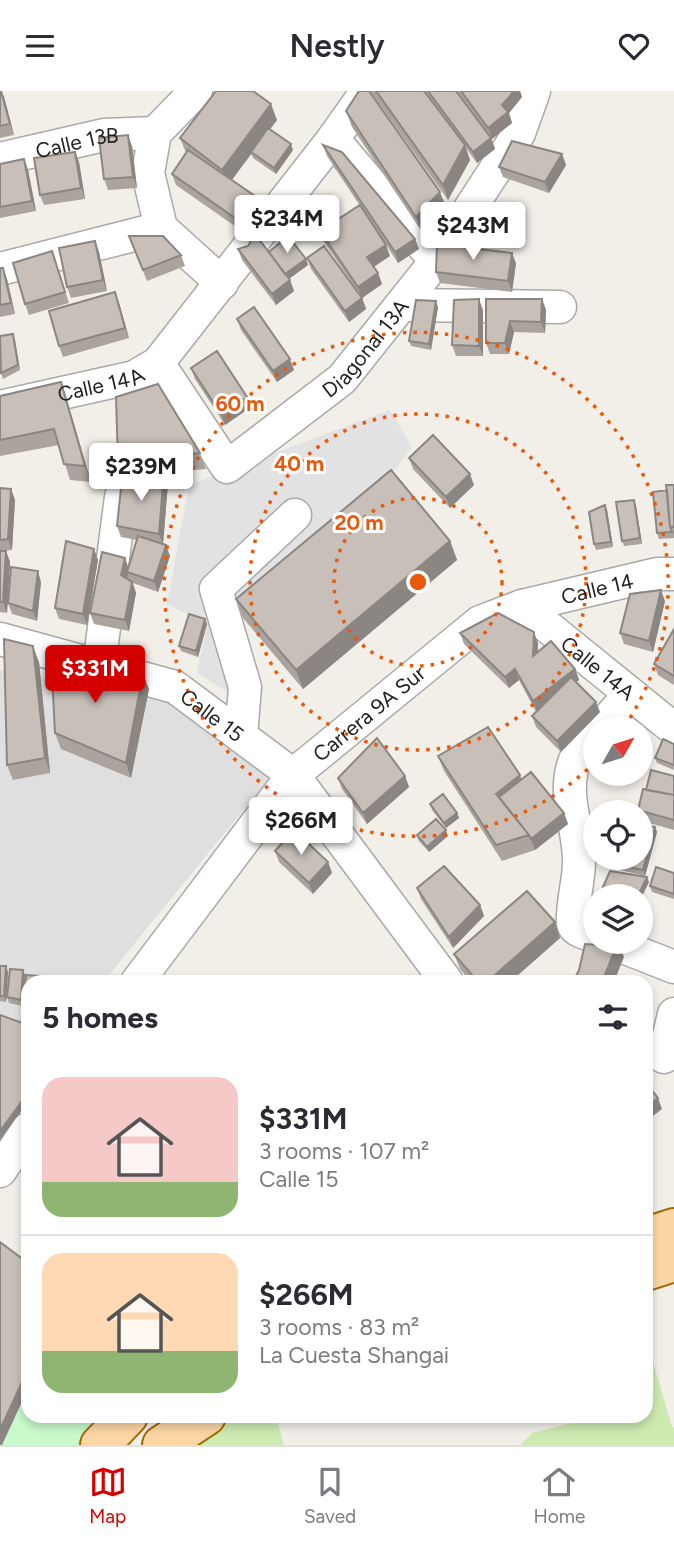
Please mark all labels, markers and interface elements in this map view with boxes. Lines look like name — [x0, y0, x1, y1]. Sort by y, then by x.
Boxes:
icon: menu — [21, 27, 59, 65]
text: Nestly — [289, 27, 385, 65]
icon: heart — [615, 27, 653, 65]
street label: Calle 13B — [33, 122, 119, 163]
pin: $234M — [238, 195, 336, 255]
pin: $243M — [424, 202, 522, 262]
text: $234M — [250, 204, 324, 232]
text: $243M — [436, 211, 510, 239]
street label: Diagonal 13A — [317, 294, 413, 402]
street label: Calle 14A — [55, 361, 149, 406]
text: 60 m — [215, 391, 265, 416]
pin: $239M — [92, 443, 190, 503]
text: 40 m — [274, 451, 324, 476]
text: $239M — [105, 452, 177, 480]
text: 20 m — [334, 510, 384, 535]
street label: Calle 14 — [559, 568, 636, 609]
centre of rings — [406, 570, 430, 594]
street label: Calle 14A — [556, 630, 640, 705]
pin: $331M — [46, 645, 144, 705]
text: $331M — [61, 654, 129, 682]
street label: Carrera 9A Sur — [308, 660, 430, 766]
street label: Calle 15 — [176, 683, 249, 747]
north arrow — [583, 716, 653, 786]
map controls — [583, 716, 653, 954]
pin: $266M — [252, 797, 350, 857]
button: locate — [583, 800, 653, 870]
text: $266M — [265, 806, 337, 834]
button: layers — [583, 884, 653, 954]
icon: filters — [594, 998, 632, 1036]
text: 5 homes — [42, 999, 158, 1036]
text: $331M — [259, 1100, 347, 1137]
icon: home — [98, 1105, 182, 1189]
text: 3 rooms · 107 m² — [259, 1137, 429, 1165]
text: Calle 15 — [259, 1165, 338, 1193]
text: $266M — [259, 1276, 354, 1313]
icon: home — [98, 1281, 182, 1365]
text: 3 rooms · 83 m² — [259, 1313, 419, 1341]
text: La Cuesta Shangai — [259, 1341, 449, 1369]
tab: Map — [89, 1463, 127, 1528]
tab: Saved — [304, 1463, 356, 1528]
tab: Home — [534, 1463, 585, 1528]

